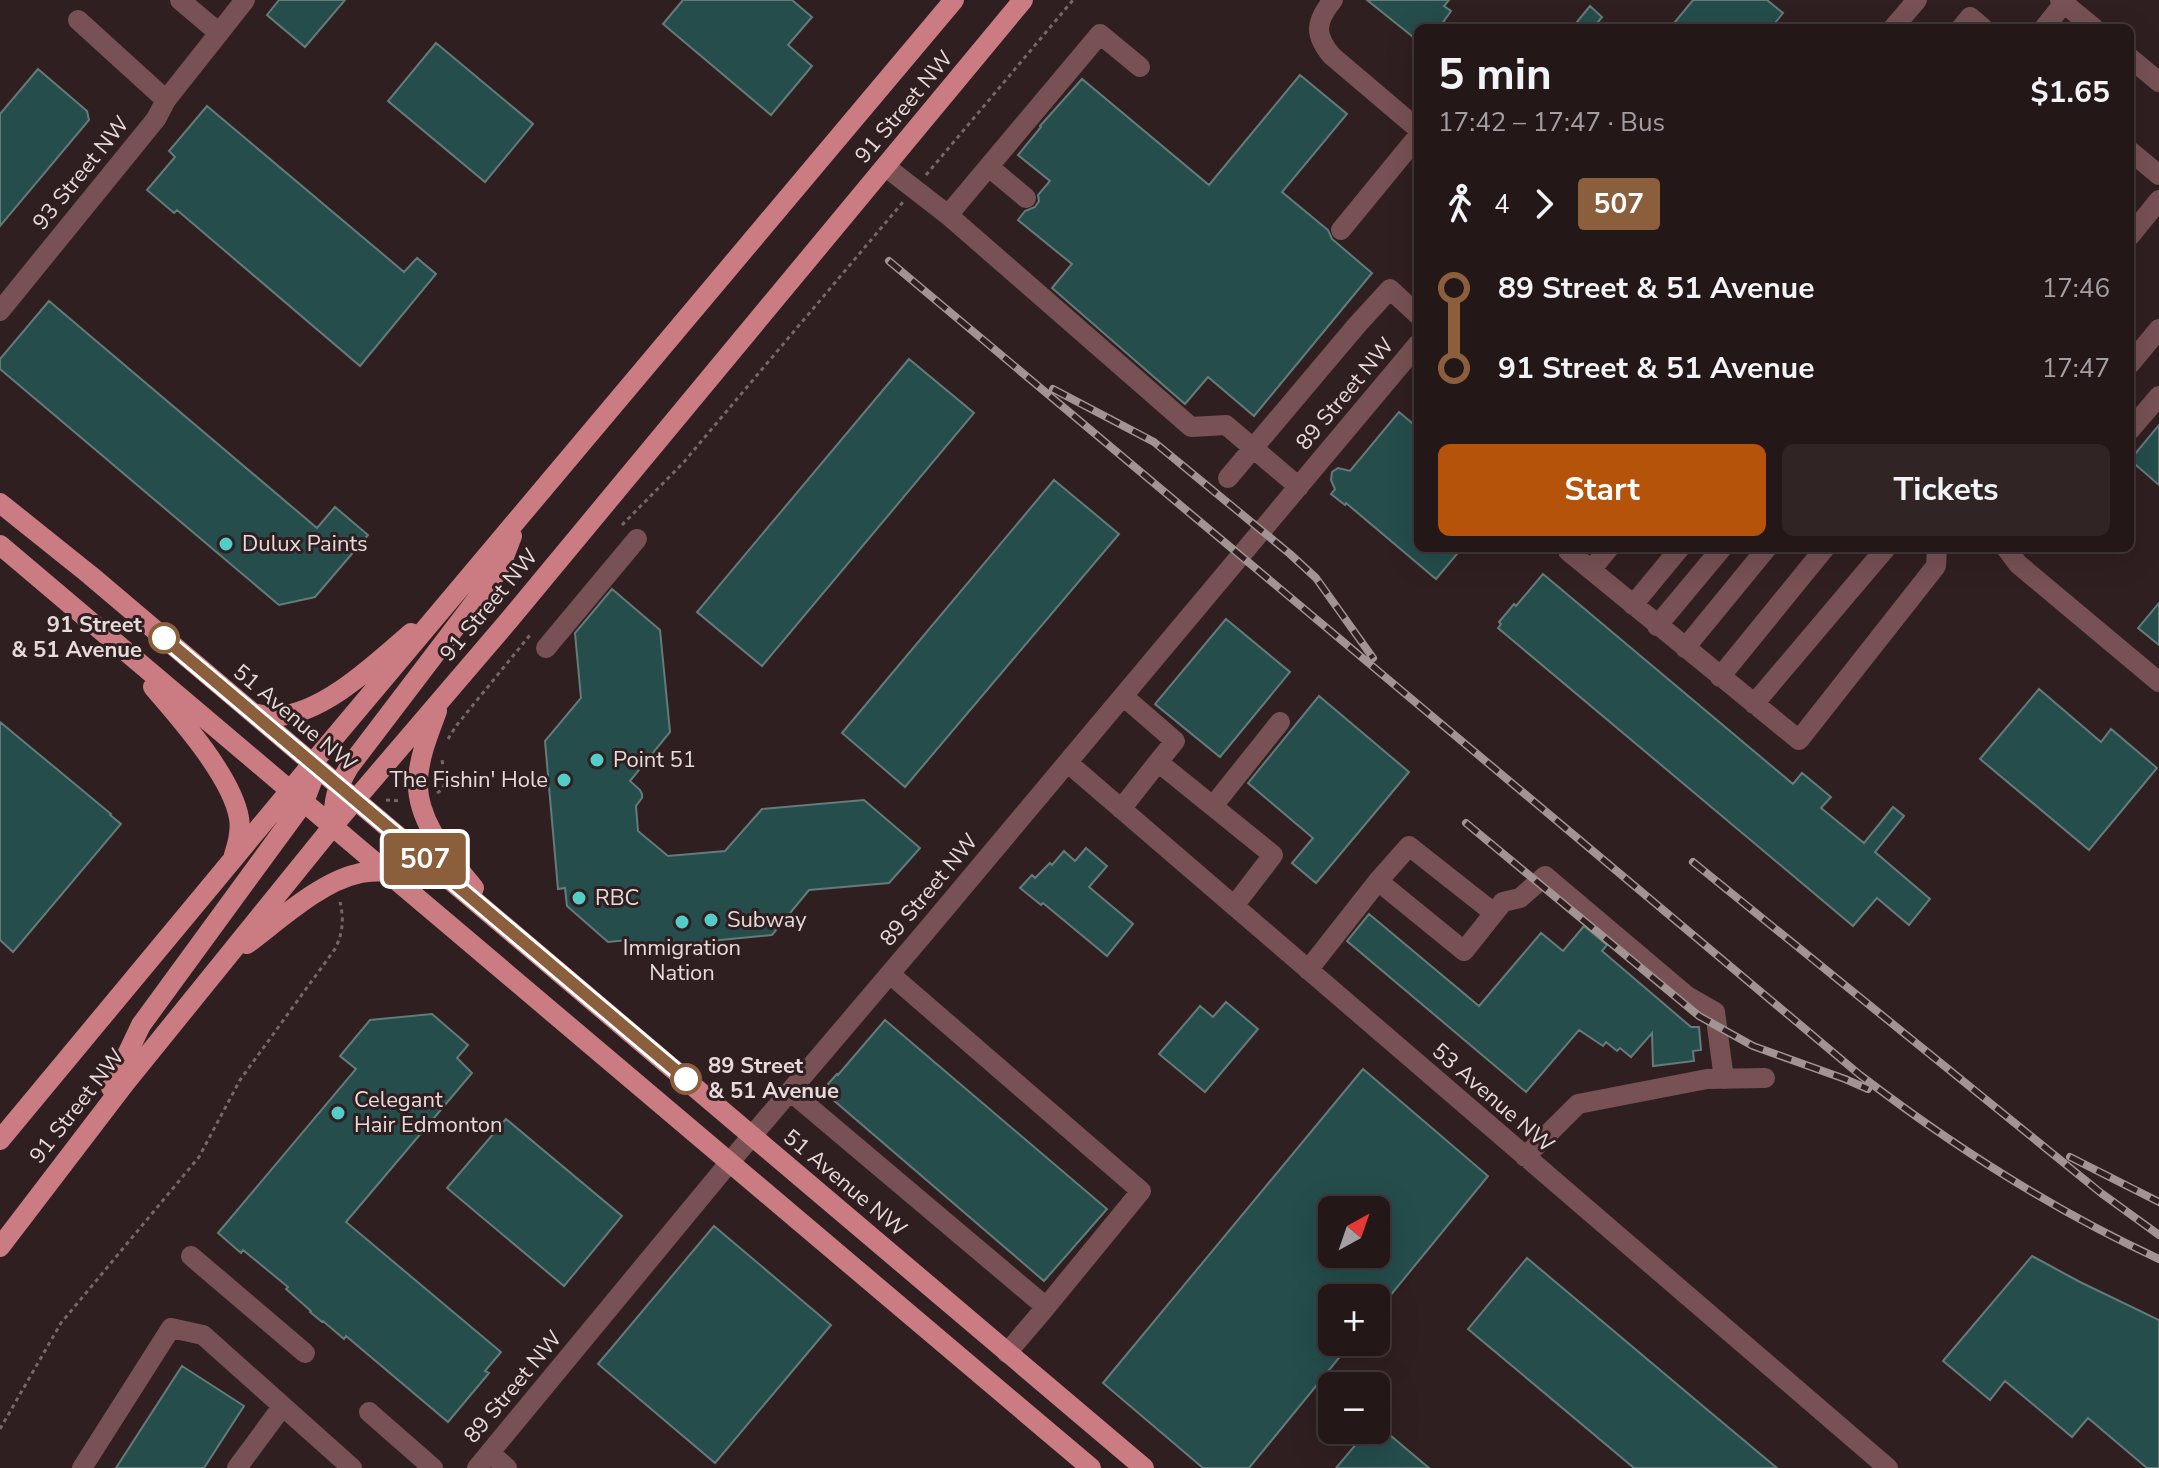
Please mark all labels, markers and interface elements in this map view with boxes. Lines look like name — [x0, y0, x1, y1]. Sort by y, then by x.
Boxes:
street label: 91 Street NW — [848, 44, 960, 170]
text: 5 min — [1438, 45, 1552, 105]
text: $1.65 — [2031, 72, 2110, 113]
text: 17:42 – 17:47 · Bus — [1438, 105, 1665, 140]
street label: 93 Street NW — [26, 110, 136, 236]
icon: walk — [1438, 182, 1482, 226]
icon: forward — [1522, 182, 1566, 226]
text: 507 — [1594, 185, 1644, 223]
text: 4 — [1494, 187, 1510, 222]
text: 89 Street & 51 Avenue — [1498, 268, 1814, 309]
text: 17:46 — [2042, 271, 2110, 306]
street label: 89 Street NW — [1289, 331, 1401, 457]
text: 91 Street & 51 Avenue — [1498, 348, 1814, 389]
text: 17:47 — [2042, 351, 2110, 386]
button: Start — [1438, 444, 1766, 536]
button: Tickets — [1782, 444, 2110, 536]
place label: Dulux Paints — [242, 529, 368, 559]
marker: Dulux Paints — [217, 535, 235, 553]
street label: 91 Street NW — [433, 542, 545, 668]
place label: 91 Street & 51 Avenue — [11, 610, 143, 665]
marker: 91 Street & 51 Avenue — [149, 623, 179, 653]
street label: 51 Avenue NW — [227, 657, 363, 779]
place label: Point 51 — [613, 745, 696, 775]
marker: Point 51 — [588, 751, 606, 769]
place label: The Fishin' Hole — [389, 765, 548, 795]
marker: The Fishin' Hole — [555, 771, 573, 789]
street label: 89 Street NW — [873, 827, 985, 953]
line badge: 507 — [379, 833, 471, 885]
text: 507 — [400, 840, 450, 878]
place label: RBC — [595, 883, 639, 913]
marker: RBC — [570, 889, 588, 907]
place label: Subway — [727, 905, 807, 935]
marker: Subway — [702, 911, 720, 929]
marker: Immigration Nation — [673, 913, 691, 931]
place label: Immigration Nation — [623, 933, 741, 988]
street label: 53 Avenue NW — [1425, 1036, 1561, 1160]
street label: 91 Street NW — [23, 1042, 131, 1170]
place label: 89 Street & 51 Avenue — [708, 1051, 839, 1106]
marker: 89 Street & 51 Avenue — [671, 1064, 701, 1094]
place label: Celegant Hair Edmonton — [354, 1085, 502, 1140]
marker: Celegant Hair Edmonton — [329, 1104, 347, 1122]
street label: 51 Avenue NW — [777, 1122, 913, 1244]
north arrow — [1318, 1196, 1390, 1268]
map controls — [1318, 1196, 1390, 1444]
button: + — [1318, 1284, 1390, 1356]
street label: 89 Street NW — [457, 1324, 569, 1450]
button: − — [1318, 1372, 1390, 1444]

